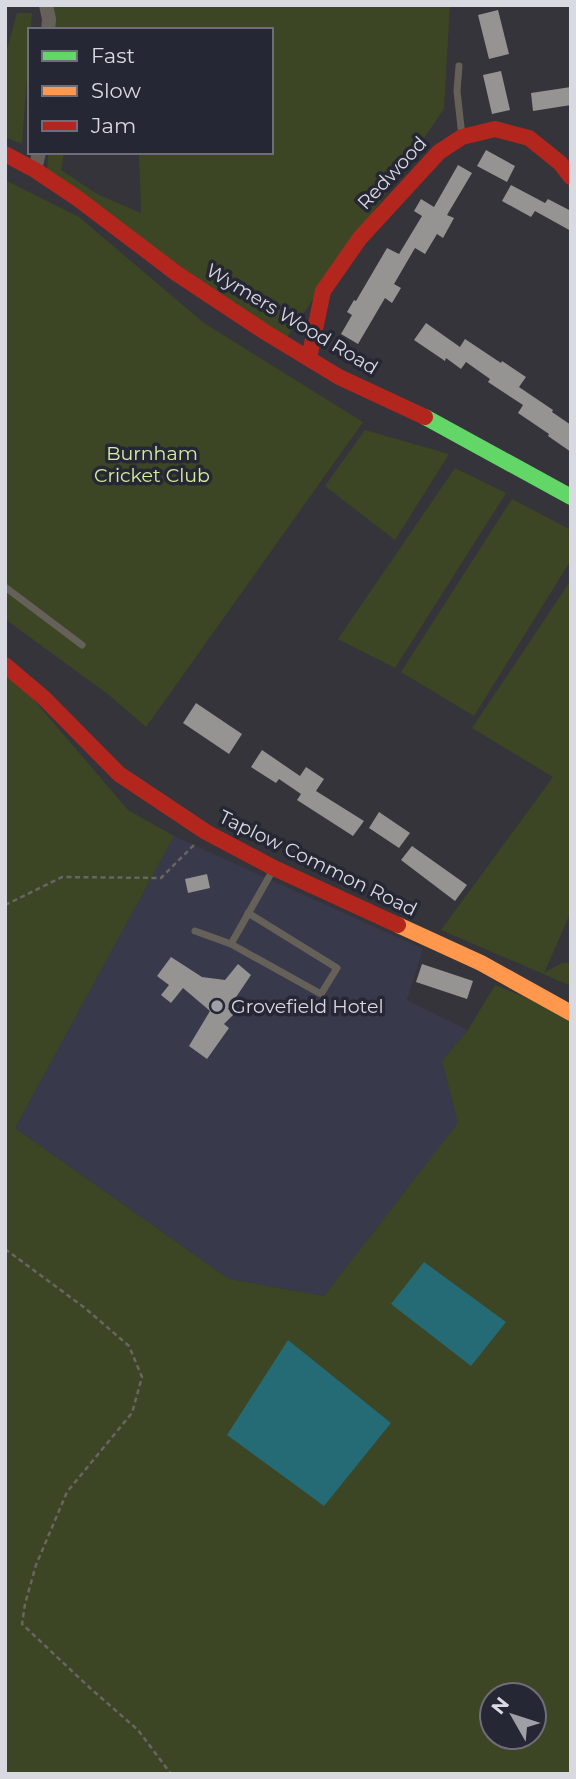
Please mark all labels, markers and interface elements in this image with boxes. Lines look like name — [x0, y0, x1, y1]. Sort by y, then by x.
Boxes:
legend — [28, 28, 273, 154]
text: Fast — [91, 43, 135, 68]
text: Slow — [91, 78, 141, 103]
text: Jam — [90, 113, 136, 138]
street label: Redwood — [352, 132, 432, 214]
street label: Wymers Wood Road — [202, 259, 382, 379]
park label: Burnham Cricket Club — [94, 442, 210, 487]
street label: Taplow Common Road — [215, 805, 421, 921]
place label: Grovefield Hotel — [231, 995, 384, 1018]
marker: Grovefield Hotel — [209, 998, 225, 1014]
north arrow — [478, 1681, 548, 1751]
text: N — [486, 1692, 514, 1719]

